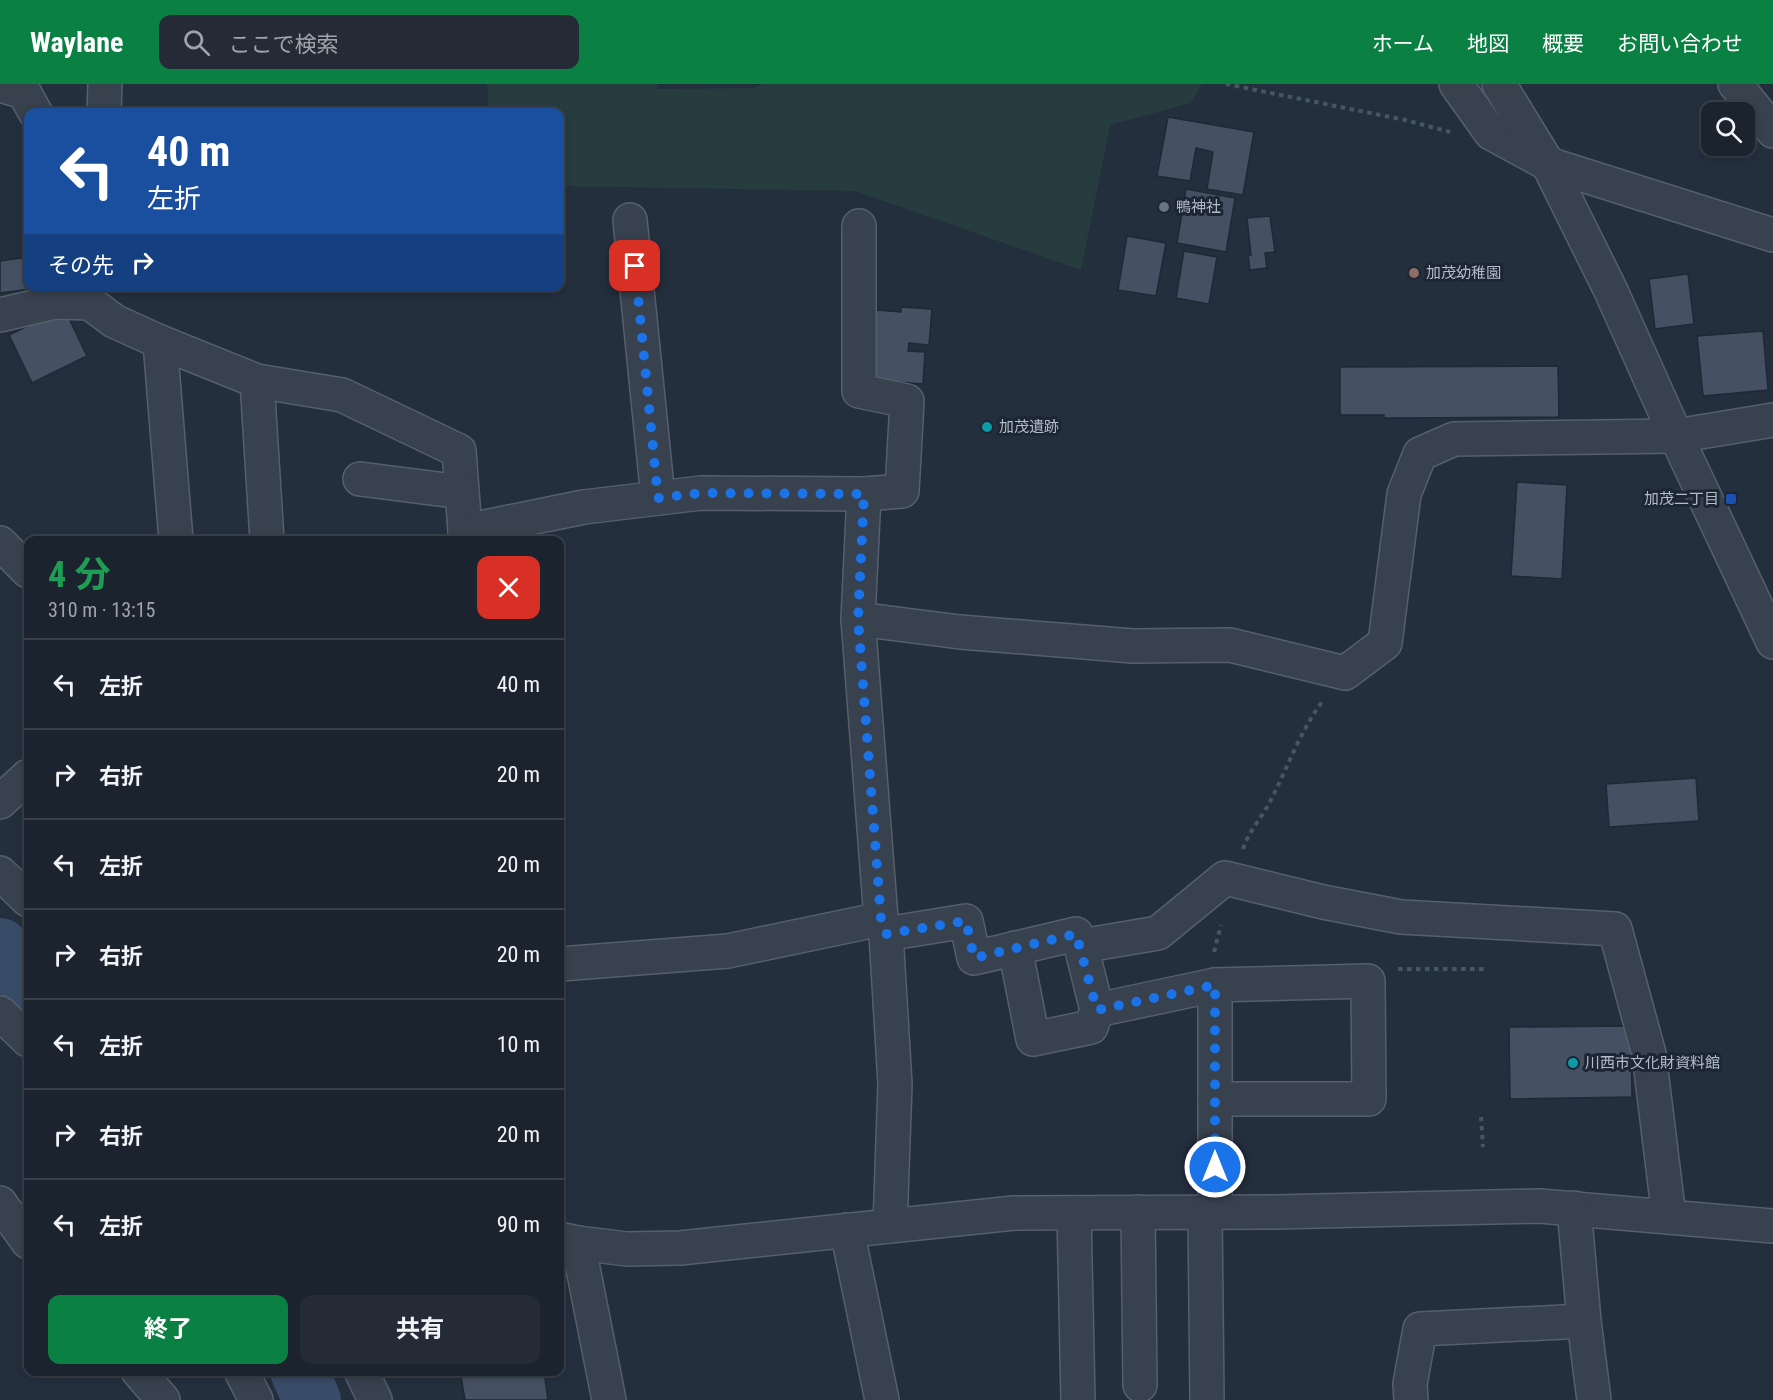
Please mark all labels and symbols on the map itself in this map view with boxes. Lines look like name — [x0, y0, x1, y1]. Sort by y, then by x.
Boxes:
place label: 鴨神社 — [1176, 198, 1221, 216]
marker: 鴨神社 — [1157, 200, 1171, 214]
pin — [609, 240, 660, 291]
place label: 加茂幼稚園 — [1426, 264, 1501, 282]
marker: 加茂幼稚園 — [1407, 266, 1421, 280]
place label: 加茂遺跡 — [999, 418, 1059, 436]
marker: 加茂遺跡 — [980, 420, 994, 434]
place label: 加茂二丁目 — [1644, 490, 1719, 508]
marker: 加茂二丁目 — [1724, 492, 1738, 506]
place label: 川西市文化財資料館 — [1585, 1054, 1720, 1072]
marker: 川西市文化財資料館 — [1566, 1056, 1580, 1070]
position arrow — [1183, 1135, 1247, 1199]

